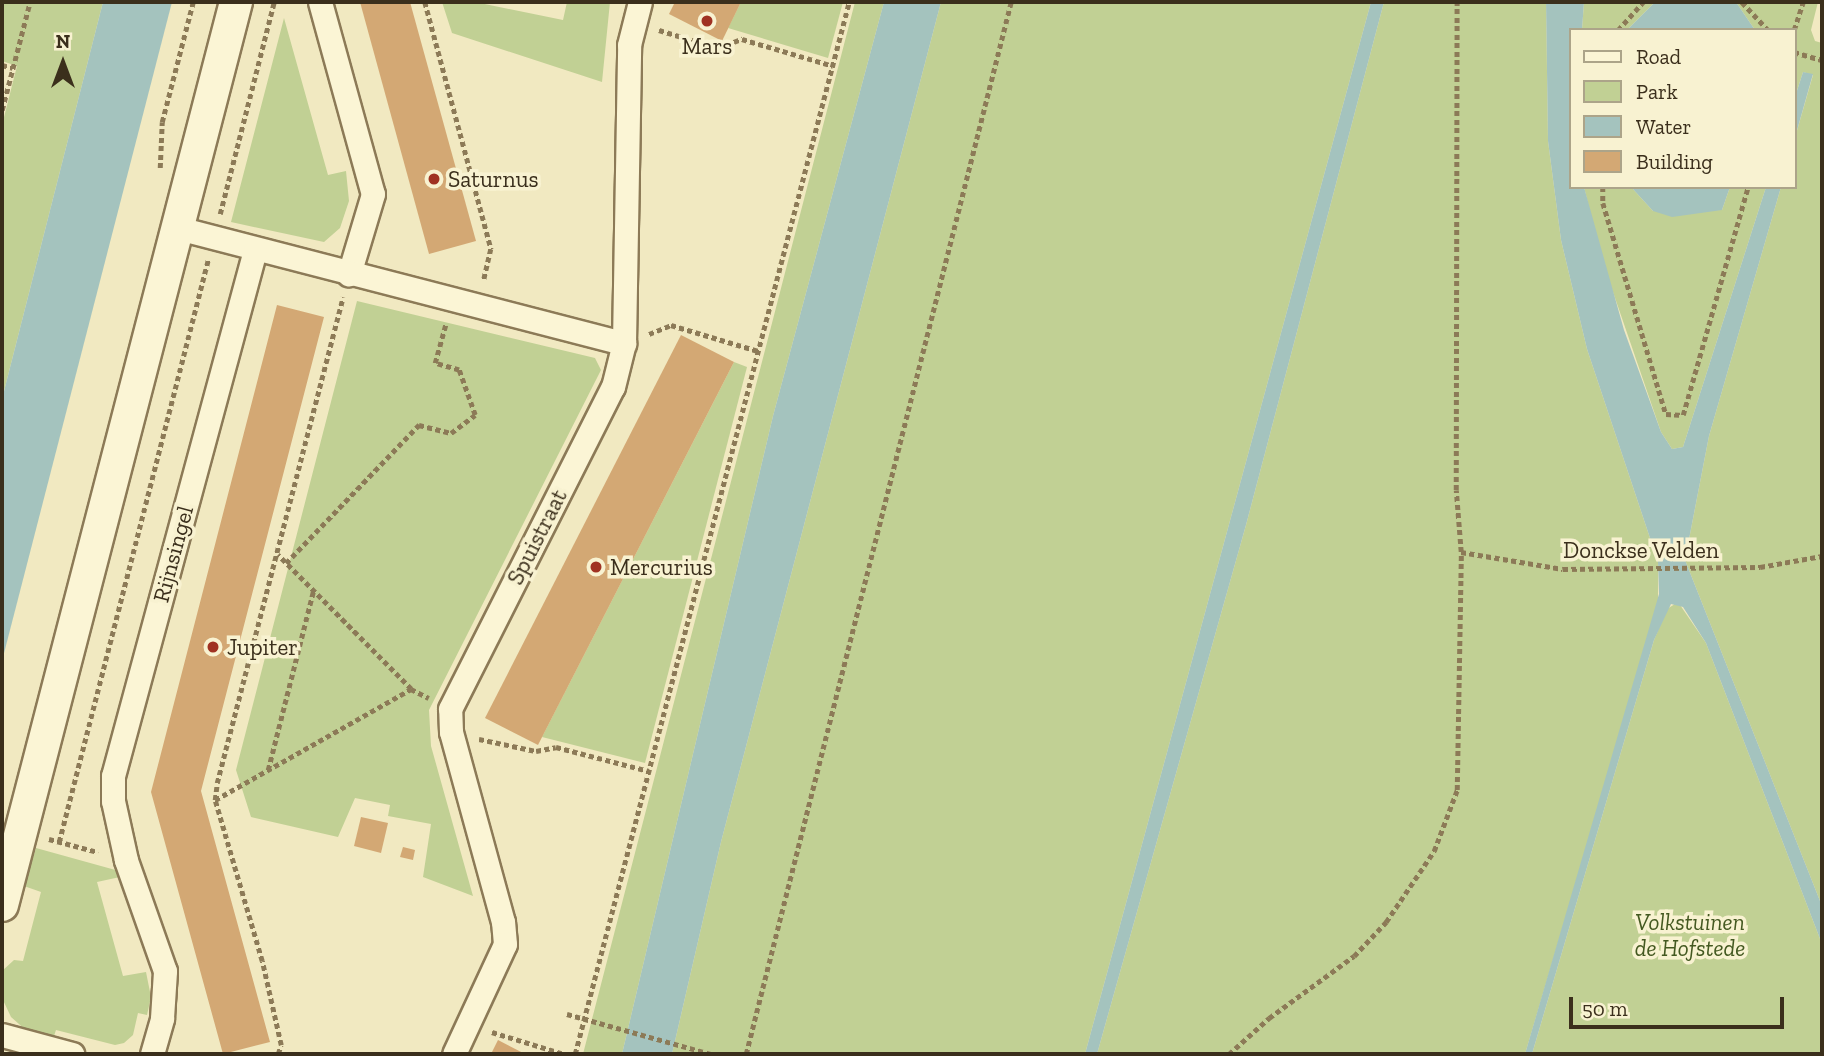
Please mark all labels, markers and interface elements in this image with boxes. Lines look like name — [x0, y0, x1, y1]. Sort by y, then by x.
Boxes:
marker: Mars — [699, 13, 715, 29]
north arrow — [28, 28, 98, 98]
legend — [1568, 28, 1796, 189]
text: N — [56, 30, 70, 53]
place label: Mars — [682, 32, 732, 60]
text: Road — [1636, 44, 1681, 69]
text: Park — [1636, 79, 1678, 104]
text: Water — [1636, 114, 1691, 139]
text: Building — [1636, 149, 1713, 174]
place label: Saturnus — [448, 165, 539, 193]
marker: Saturnus — [426, 171, 442, 187]
street label: Spuistraat — [501, 485, 573, 589]
street label: Rijnsingel — [147, 503, 199, 605]
street label: Donckse Velden — [1563, 536, 1719, 564]
place label: Mercurius — [610, 553, 713, 581]
marker: Mercurius — [588, 559, 604, 575]
place label: Jupiter — [227, 633, 298, 661]
marker: Jupiter — [205, 639, 221, 655]
park label: Volkstuinen de Hofstede — [1635, 908, 1745, 962]
scale bar — [1572, 982, 1787, 1026]
text: 50 m — [1582, 996, 1628, 1021]

